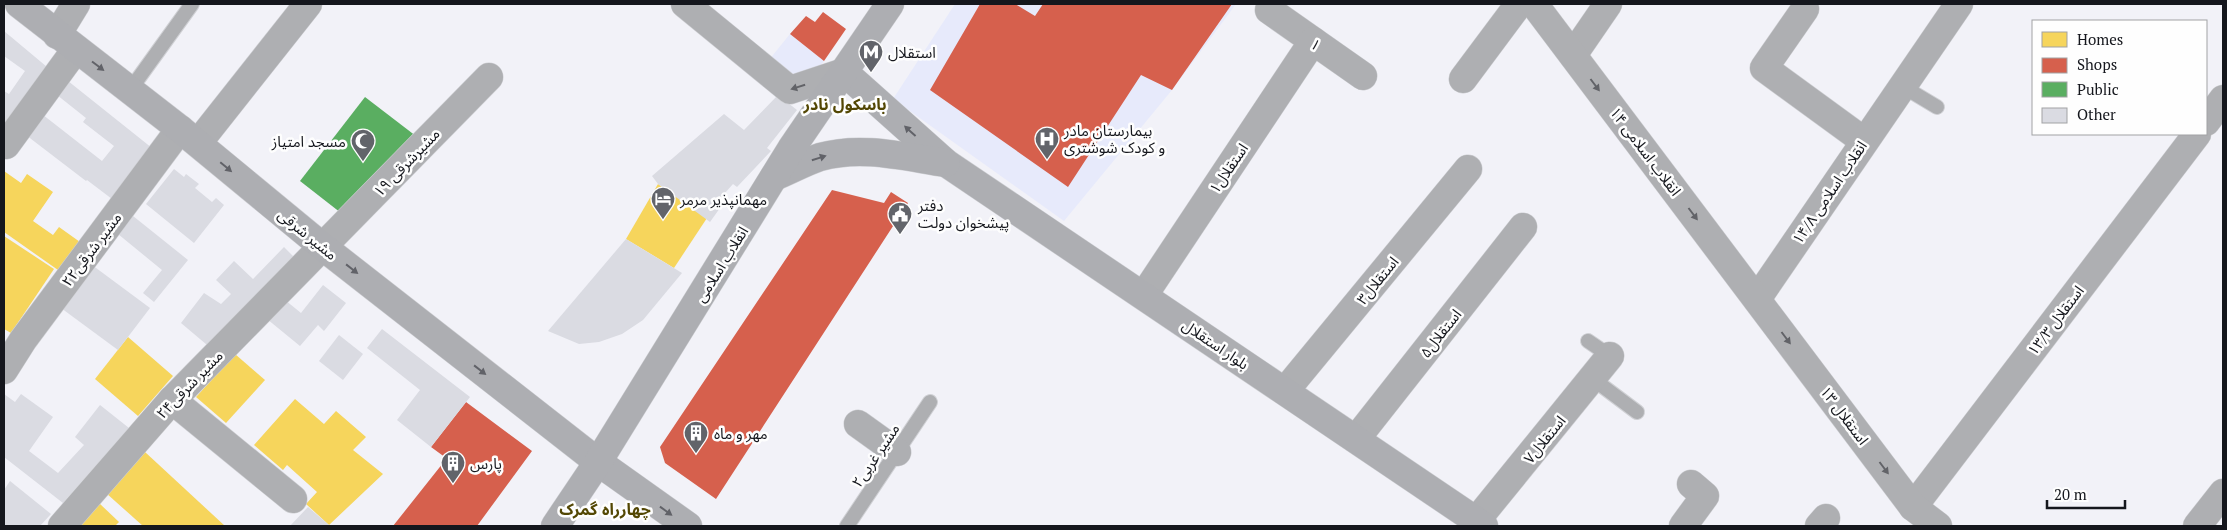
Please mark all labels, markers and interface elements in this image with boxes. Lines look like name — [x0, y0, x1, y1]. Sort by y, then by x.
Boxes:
legend — [2032, 20, 2207, 135]
text: Homes — [2077, 29, 2123, 49]
street label: ۱ — [1307, 33, 1325, 55]
metro station icon: استقلال — [858, 39, 884, 73]
place label: استقلال — [888, 42, 936, 62]
text: Shops — [2077, 54, 2117, 74]
one-way arrow — [91, 61, 105, 71]
one-way arrow — [1590, 78, 1601, 91]
text: Public — [2077, 79, 2119, 99]
one-way arrow — [790, 83, 805, 91]
district label: باسکول نادر — [802, 93, 887, 115]
street label: ۱۴ انقلاب اسلامی — [1606, 102, 1686, 200]
text: Other — [2077, 104, 2116, 124]
place label: بیمارستان مادر و کودک شوشتری — [1063, 120, 1165, 157]
street label: مشیرشرقی ۱۹ — [368, 124, 444, 200]
one-way arrow — [904, 125, 916, 137]
hospital icon: بیمارستان مادر و کودک شوشتری — [1034, 126, 1060, 160]
mosque icon: مسجد امتیاز — [350, 128, 376, 162]
place label: مسجد امتیاز — [271, 131, 346, 151]
street label: ۱۴/۸ انقلاب اسلامی — [1787, 137, 1871, 247]
street label: استقلال۱ — [1204, 139, 1252, 197]
one-way arrow — [812, 154, 827, 162]
one-way arrow — [219, 161, 232, 172]
hotel icon: مهمانپذیر مرمر — [650, 186, 676, 220]
place label: مهمانپذیر مرمر — [679, 189, 767, 210]
place label: دفتر پیشخوان دولت — [917, 195, 1009, 233]
public building icon: دفتر پیشخوان دولت — [887, 201, 913, 235]
street label: مشیر شرقی — [274, 204, 342, 264]
one-way arrow — [1688, 207, 1698, 221]
street label: مشیر شرقی۲۲ — [57, 208, 125, 290]
street label: انقلاب اسلامی — [690, 222, 752, 306]
street label: استقلال۳ — [1351, 252, 1403, 308]
one-way arrow — [345, 264, 358, 275]
street label: ۱۳/۳ استقلال — [2022, 281, 2088, 359]
street label: استقلال۵ — [1415, 305, 1465, 361]
street label: بلوار استقلال — [1179, 314, 1253, 374]
one-way arrow — [1781, 331, 1791, 345]
street label: مشیر شرقی۲۴ — [151, 345, 227, 423]
one-way arrow — [473, 364, 486, 375]
street label: ۱۳ استقلال — [1816, 382, 1874, 448]
street label: استقلال۷ — [1518, 411, 1570, 467]
street label: ۲مشیر غربی — [846, 419, 904, 491]
building icon: مهر و ماه — [683, 420, 709, 454]
place label: مهر و ماه — [714, 423, 768, 443]
building icon: پارس — [440, 450, 466, 484]
place label: پارس — [470, 453, 502, 474]
one-way arrow — [1879, 461, 1889, 475]
scale bar — [2047, 478, 2124, 510]
text: 20 m — [2054, 484, 2087, 504]
district label: چهارراه گمرک — [559, 498, 651, 520]
one-way arrow — [660, 506, 673, 516]

